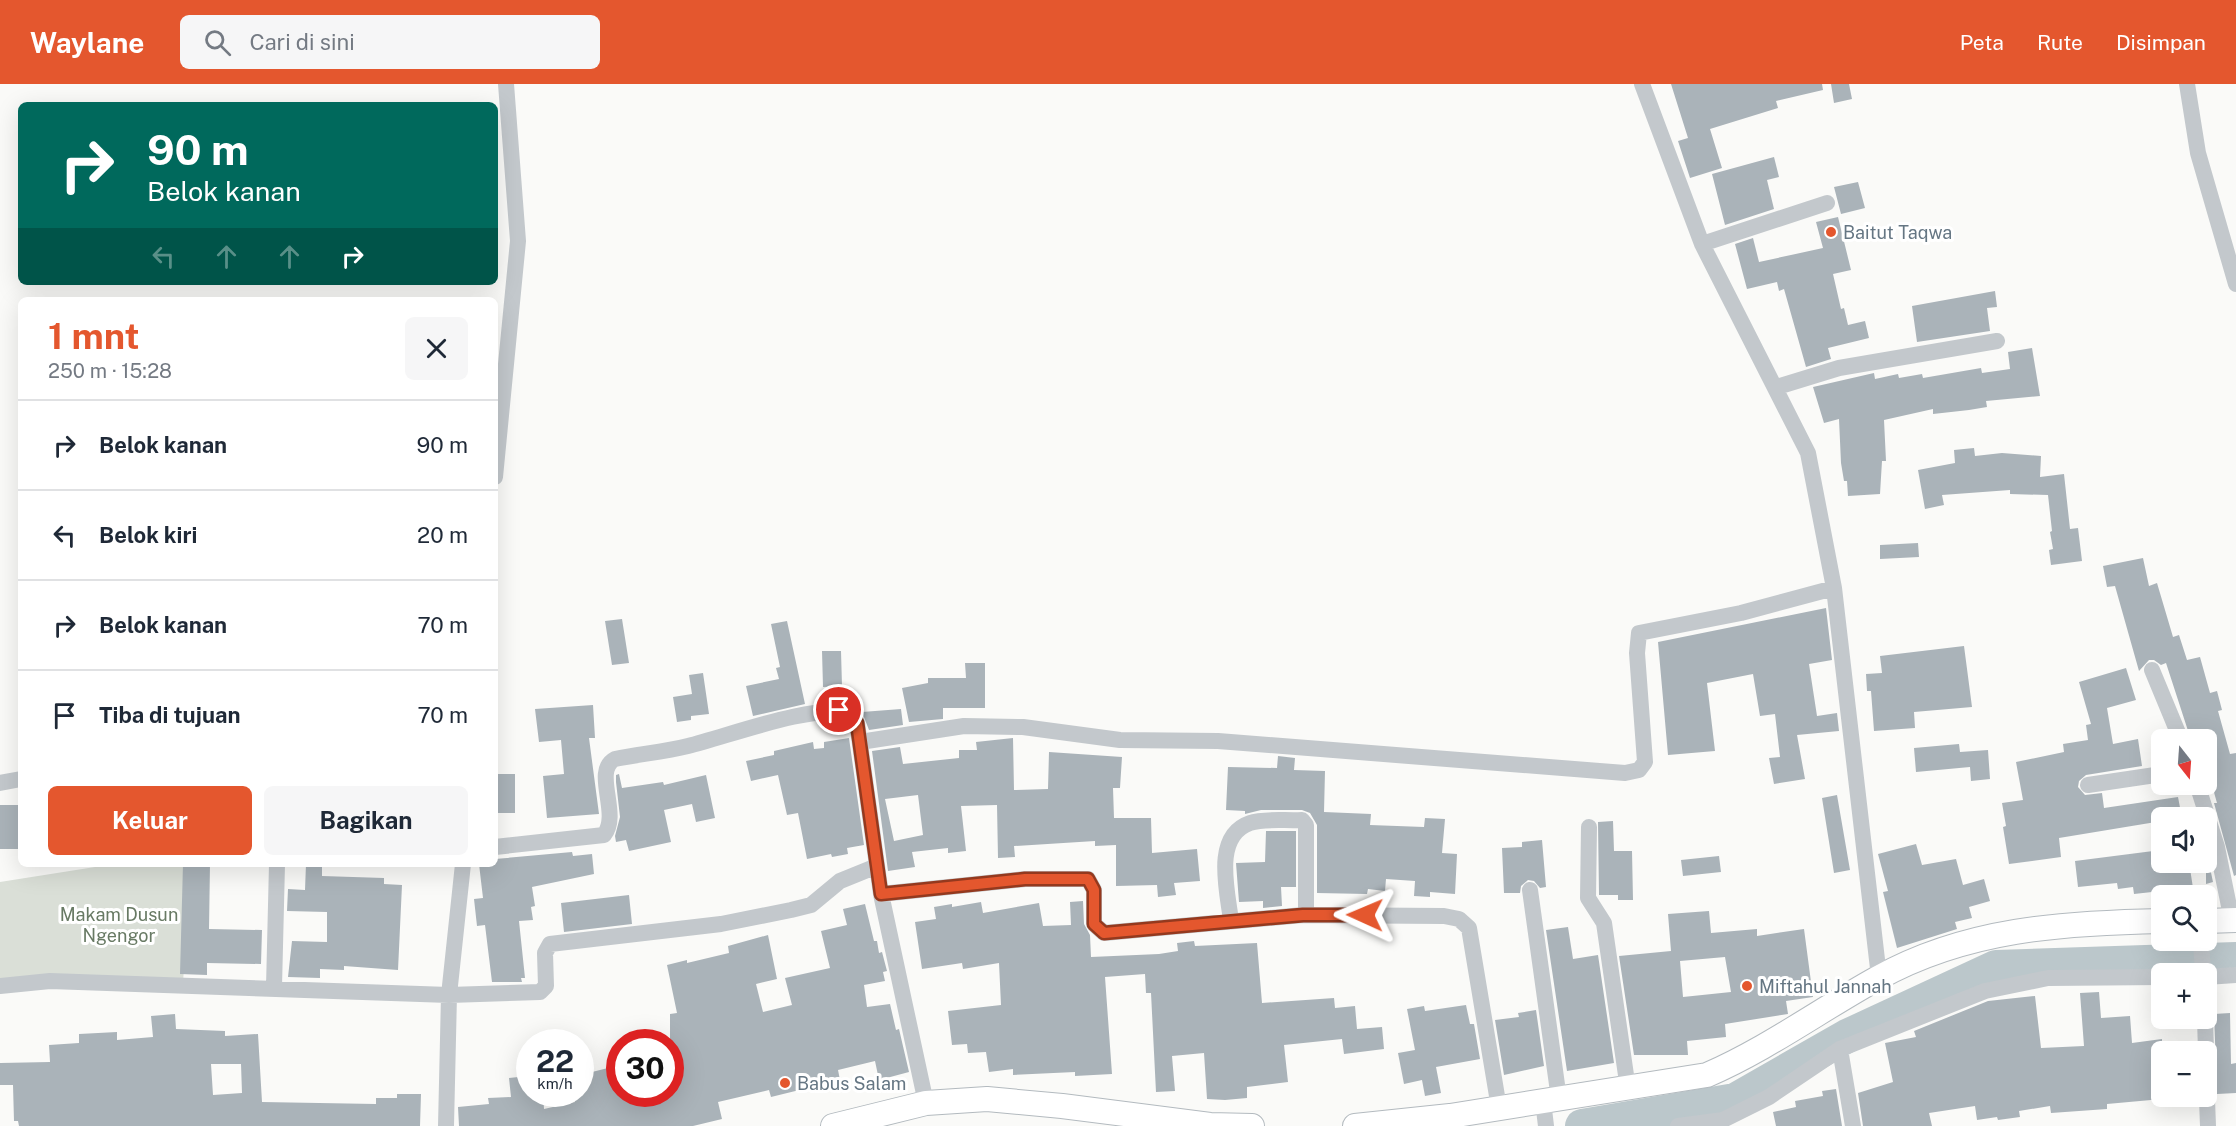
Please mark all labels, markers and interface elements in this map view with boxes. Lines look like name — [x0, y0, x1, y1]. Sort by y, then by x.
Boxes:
search box — [180, 15, 600, 69]
text: Waylane — [30, 26, 144, 59]
icon: search — [201, 26, 234, 59]
text: Cari di sini — [249, 29, 355, 55]
text: Peta — [1960, 30, 2004, 55]
text: Rute — [2037, 30, 2083, 55]
text: Disimpan — [2116, 30, 2206, 55]
text: 90 m — [147, 125, 249, 174]
icon: right — [48, 126, 126, 204]
text: Belok kanan — [147, 175, 301, 207]
place label: Baitut Taqwa — [1843, 222, 1952, 243]
marker: Baitut Taqwa — [1824, 225, 1838, 239]
icon: left — [147, 240, 180, 273]
icon: ahead — [210, 240, 243, 273]
icon: ahead — [273, 240, 306, 273]
icon: right — [336, 240, 369, 273]
text: 1 mnt — [48, 315, 139, 357]
button: close — [405, 317, 468, 380]
text: 250 m · 15:28 — [48, 359, 172, 383]
icon: right — [48, 429, 81, 462]
text: Belok kanan — [99, 432, 227, 458]
text: 90 m — [417, 432, 468, 458]
icon: left — [48, 519, 81, 552]
text: Belok kiri — [99, 522, 197, 548]
text: 20 m — [417, 522, 468, 548]
icon: right — [48, 609, 81, 642]
text: Belok kanan — [99, 612, 227, 638]
text: 70 m — [417, 612, 468, 638]
pin — [813, 684, 864, 735]
icon: arrive — [822, 693, 855, 726]
icon: arrive — [48, 699, 81, 732]
text: Tiba di tujuan — [99, 702, 240, 728]
text: 70 m — [417, 702, 468, 728]
north arrow — [2151, 729, 2217, 795]
map controls — [2151, 729, 2217, 1107]
button: Keluar — [48, 786, 252, 855]
button: Bagikan — [264, 786, 468, 855]
button: sound — [2151, 807, 2217, 873]
position arrow — [1333, 883, 1397, 947]
button: search — [2151, 885, 2217, 951]
park label: Makam Dusun Ngengor — [60, 904, 178, 946]
button: + — [2151, 963, 2217, 1029]
place label: Miftahul Jannah — [1759, 976, 1892, 997]
marker: Miftahul Jannah — [1740, 979, 1754, 993]
speed limit sign: 30 — [606, 1029, 684, 1107]
button: − — [2151, 1041, 2217, 1107]
text: 22 — [536, 1043, 574, 1079]
place label: Babus Salam — [797, 1073, 906, 1094]
text: km/h — [537, 1075, 573, 1092]
marker: Babus Salam — [778, 1076, 792, 1090]

